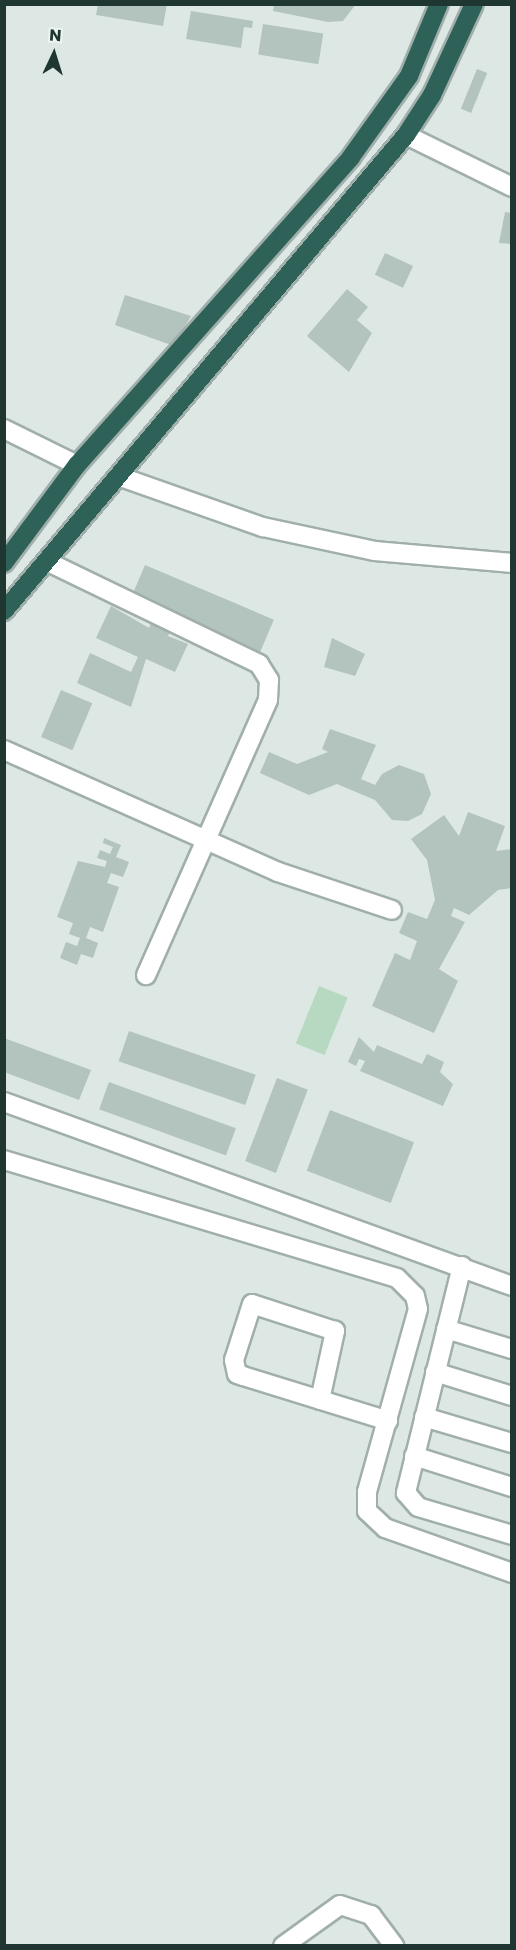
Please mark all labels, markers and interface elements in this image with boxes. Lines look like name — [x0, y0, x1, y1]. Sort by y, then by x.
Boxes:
north arrow — [24, 24, 84, 84]
text: N — [48, 24, 62, 47]

